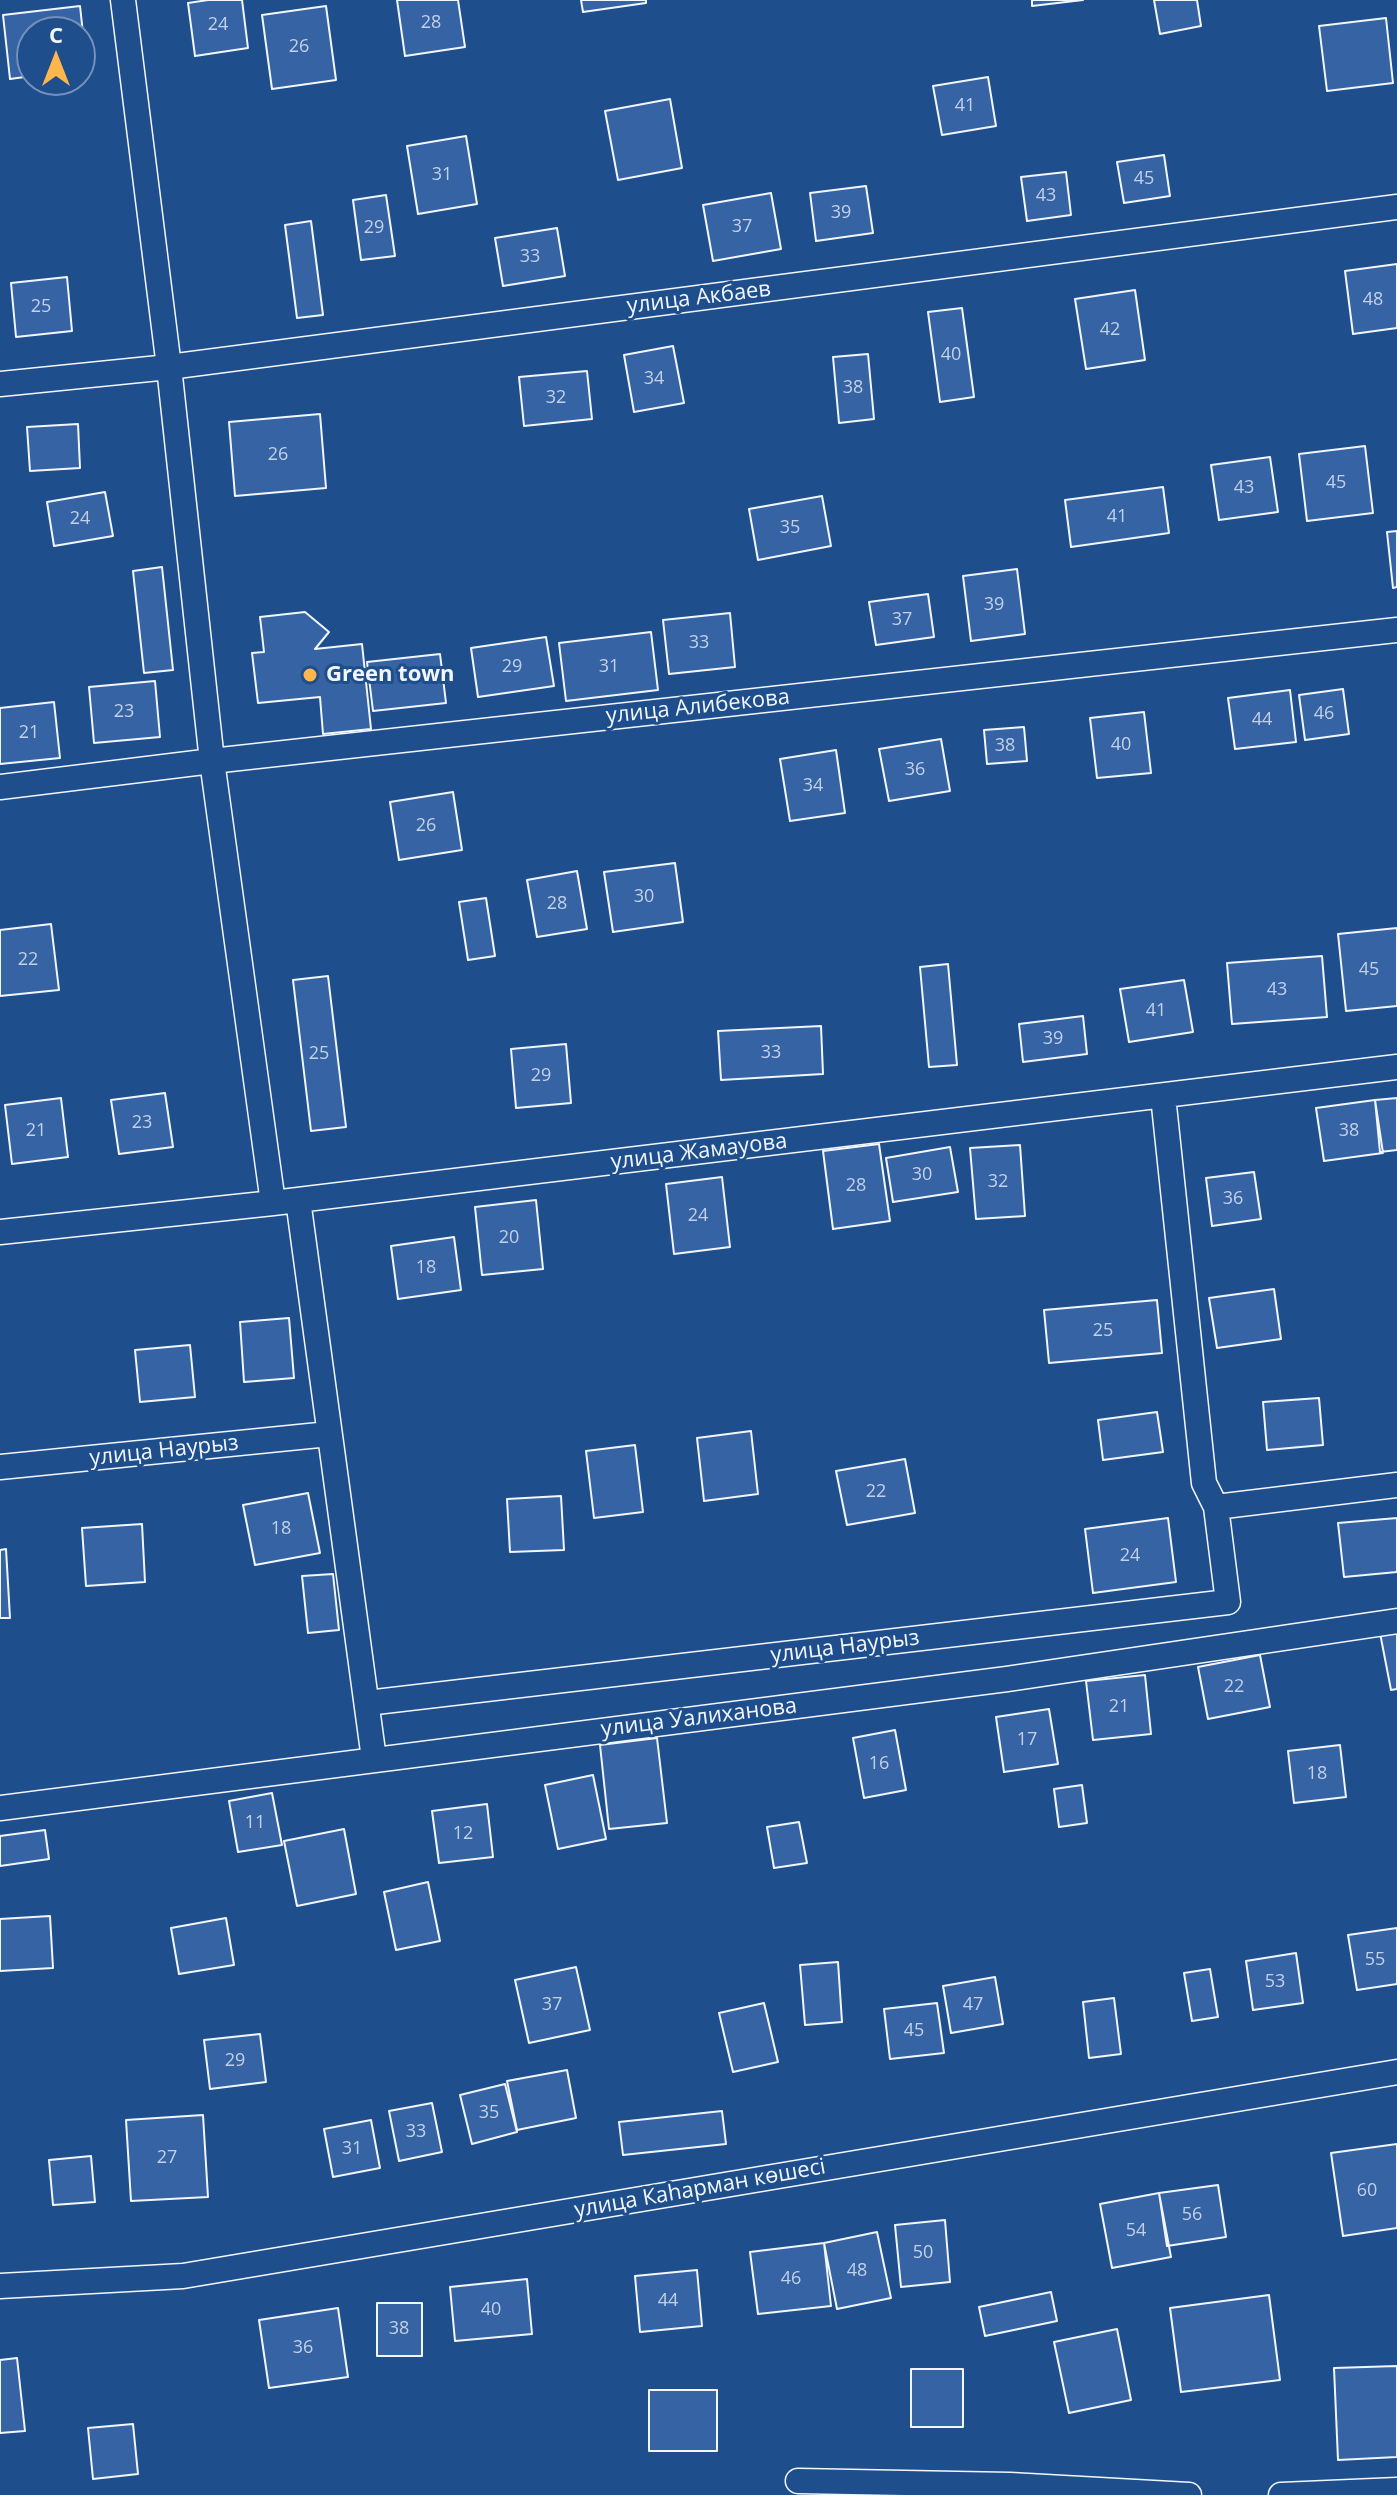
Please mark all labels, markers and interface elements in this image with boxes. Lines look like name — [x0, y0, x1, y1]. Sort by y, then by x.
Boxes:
house number: 28 — [421, 12, 441, 34]
house number: 24 — [208, 14, 228, 36]
north arrow — [16, 16, 96, 96]
text: С — [49, 19, 63, 49]
house number: 26 — [289, 36, 309, 58]
house number: 41 — [955, 95, 975, 117]
house number: 31 — [432, 164, 452, 186]
house number: 45 — [1134, 168, 1154, 190]
house number: 43 — [1036, 185, 1056, 207]
house number: 39 — [831, 202, 851, 224]
house number: 37 — [732, 216, 752, 238]
house number: 29 — [364, 217, 384, 239]
house number: 33 — [520, 246, 540, 268]
street label: улица Акбаев — [625, 276, 773, 320]
house number: 48 — [1363, 289, 1383, 311]
house number: 25 — [31, 296, 51, 318]
house number: 42 — [1100, 319, 1120, 341]
house number: 40 — [941, 344, 961, 366]
house number: 34 — [644, 368, 664, 390]
house number: 38 — [843, 377, 863, 399]
house number: 32 — [546, 387, 566, 409]
house number: 26 — [268, 444, 288, 466]
house number: 45 — [1326, 472, 1346, 494]
house number: 43 — [1234, 477, 1254, 499]
house number: 41 — [1107, 506, 1127, 528]
house number: 24 — [70, 508, 90, 530]
house number: 35 — [780, 517, 800, 539]
house number: 39 — [984, 594, 1004, 616]
house number: 37 — [892, 609, 912, 631]
house number: 33 — [689, 632, 709, 654]
house number: 29 — [502, 656, 522, 678]
house number: 31 — [599, 656, 619, 678]
place label: Green town — [326, 662, 455, 688]
marker: Green town — [301, 666, 319, 684]
street label: улица Алибекова — [605, 684, 791, 730]
house number: 23 — [114, 701, 134, 723]
house number: 46 — [1314, 703, 1334, 725]
house number: 44 — [1252, 709, 1272, 731]
house number: 21 — [19, 722, 39, 744]
house number: 40 — [1111, 734, 1131, 756]
house number: 38 — [995, 735, 1015, 757]
house number: 36 — [905, 759, 925, 781]
house number: 34 — [803, 775, 823, 797]
house number: 26 — [416, 815, 436, 837]
house number: 30 — [634, 886, 654, 908]
house number: 28 — [547, 893, 567, 915]
house number: 22 — [18, 949, 38, 971]
house number: 45 — [1359, 959, 1379, 981]
house number: 43 — [1267, 979, 1287, 1001]
house number: 41 — [1146, 1000, 1166, 1022]
house number: 39 — [1043, 1028, 1063, 1050]
house number: 33 — [761, 1042, 781, 1064]
house number: 25 — [309, 1043, 329, 1065]
house number: 29 — [531, 1065, 551, 1087]
house number: 23 — [132, 1112, 152, 1134]
house number: 21 — [26, 1120, 46, 1142]
house number: 38 — [1339, 1120, 1359, 1142]
street label: улица Жамауова — [609, 1128, 789, 1176]
house number: 30 — [912, 1164, 932, 1186]
house number: 32 — [988, 1171, 1008, 1193]
house number: 28 — [846, 1175, 866, 1197]
house number: 36 — [1223, 1188, 1243, 1210]
house number: 24 — [688, 1205, 708, 1227]
house number: 20 — [499, 1227, 519, 1249]
house number: 18 — [416, 1257, 436, 1279]
house number: 25 — [1093, 1320, 1113, 1342]
street label: улица Наурыз — [88, 1430, 240, 1472]
house number: 22 — [866, 1481, 886, 1503]
house number: 18 — [271, 1518, 291, 1540]
house number: 24 — [1120, 1545, 1140, 1567]
street label: улица Наурыз — [769, 1625, 921, 1669]
house number: 22 — [1224, 1676, 1244, 1698]
street label: улица Уалиханова — [599, 1693, 799, 1743]
house number: 21 — [1109, 1696, 1129, 1718]
house number: 17 — [1017, 1729, 1037, 1751]
house number: 16 — [869, 1753, 889, 1775]
house number: 18 — [1307, 1763, 1327, 1785]
house number: 11 — [245, 1812, 265, 1834]
house number: 12 — [453, 1823, 473, 1845]
house number: 55 — [1365, 1949, 1385, 1971]
house number: 53 — [1265, 1971, 1285, 1993]
house number: 37 — [542, 1994, 562, 2016]
house number: 47 — [963, 1994, 983, 2016]
house number: 45 — [904, 2020, 924, 2042]
house number: 29 — [225, 2050, 245, 2072]
house number: 35 — [479, 2102, 499, 2124]
house number: 33 — [406, 2121, 426, 2143]
house number: 31 — [342, 2138, 362, 2160]
house number: 27 — [157, 2147, 177, 2169]
street label: улица Каһарман көшесі — [572, 2154, 828, 2224]
house number: 60 — [1357, 2180, 1377, 2202]
house number: 56 — [1182, 2204, 1202, 2226]
house number: 54 — [1126, 2220, 1146, 2242]
house number: 50 — [913, 2242, 933, 2264]
house number: 48 — [847, 2260, 867, 2282]
house number: 46 — [781, 2268, 801, 2290]
house number: 44 — [658, 2290, 678, 2312]
house number: 40 — [481, 2299, 501, 2321]
house number: 38 — [389, 2318, 409, 2340]
house number: 36 — [293, 2337, 313, 2359]

